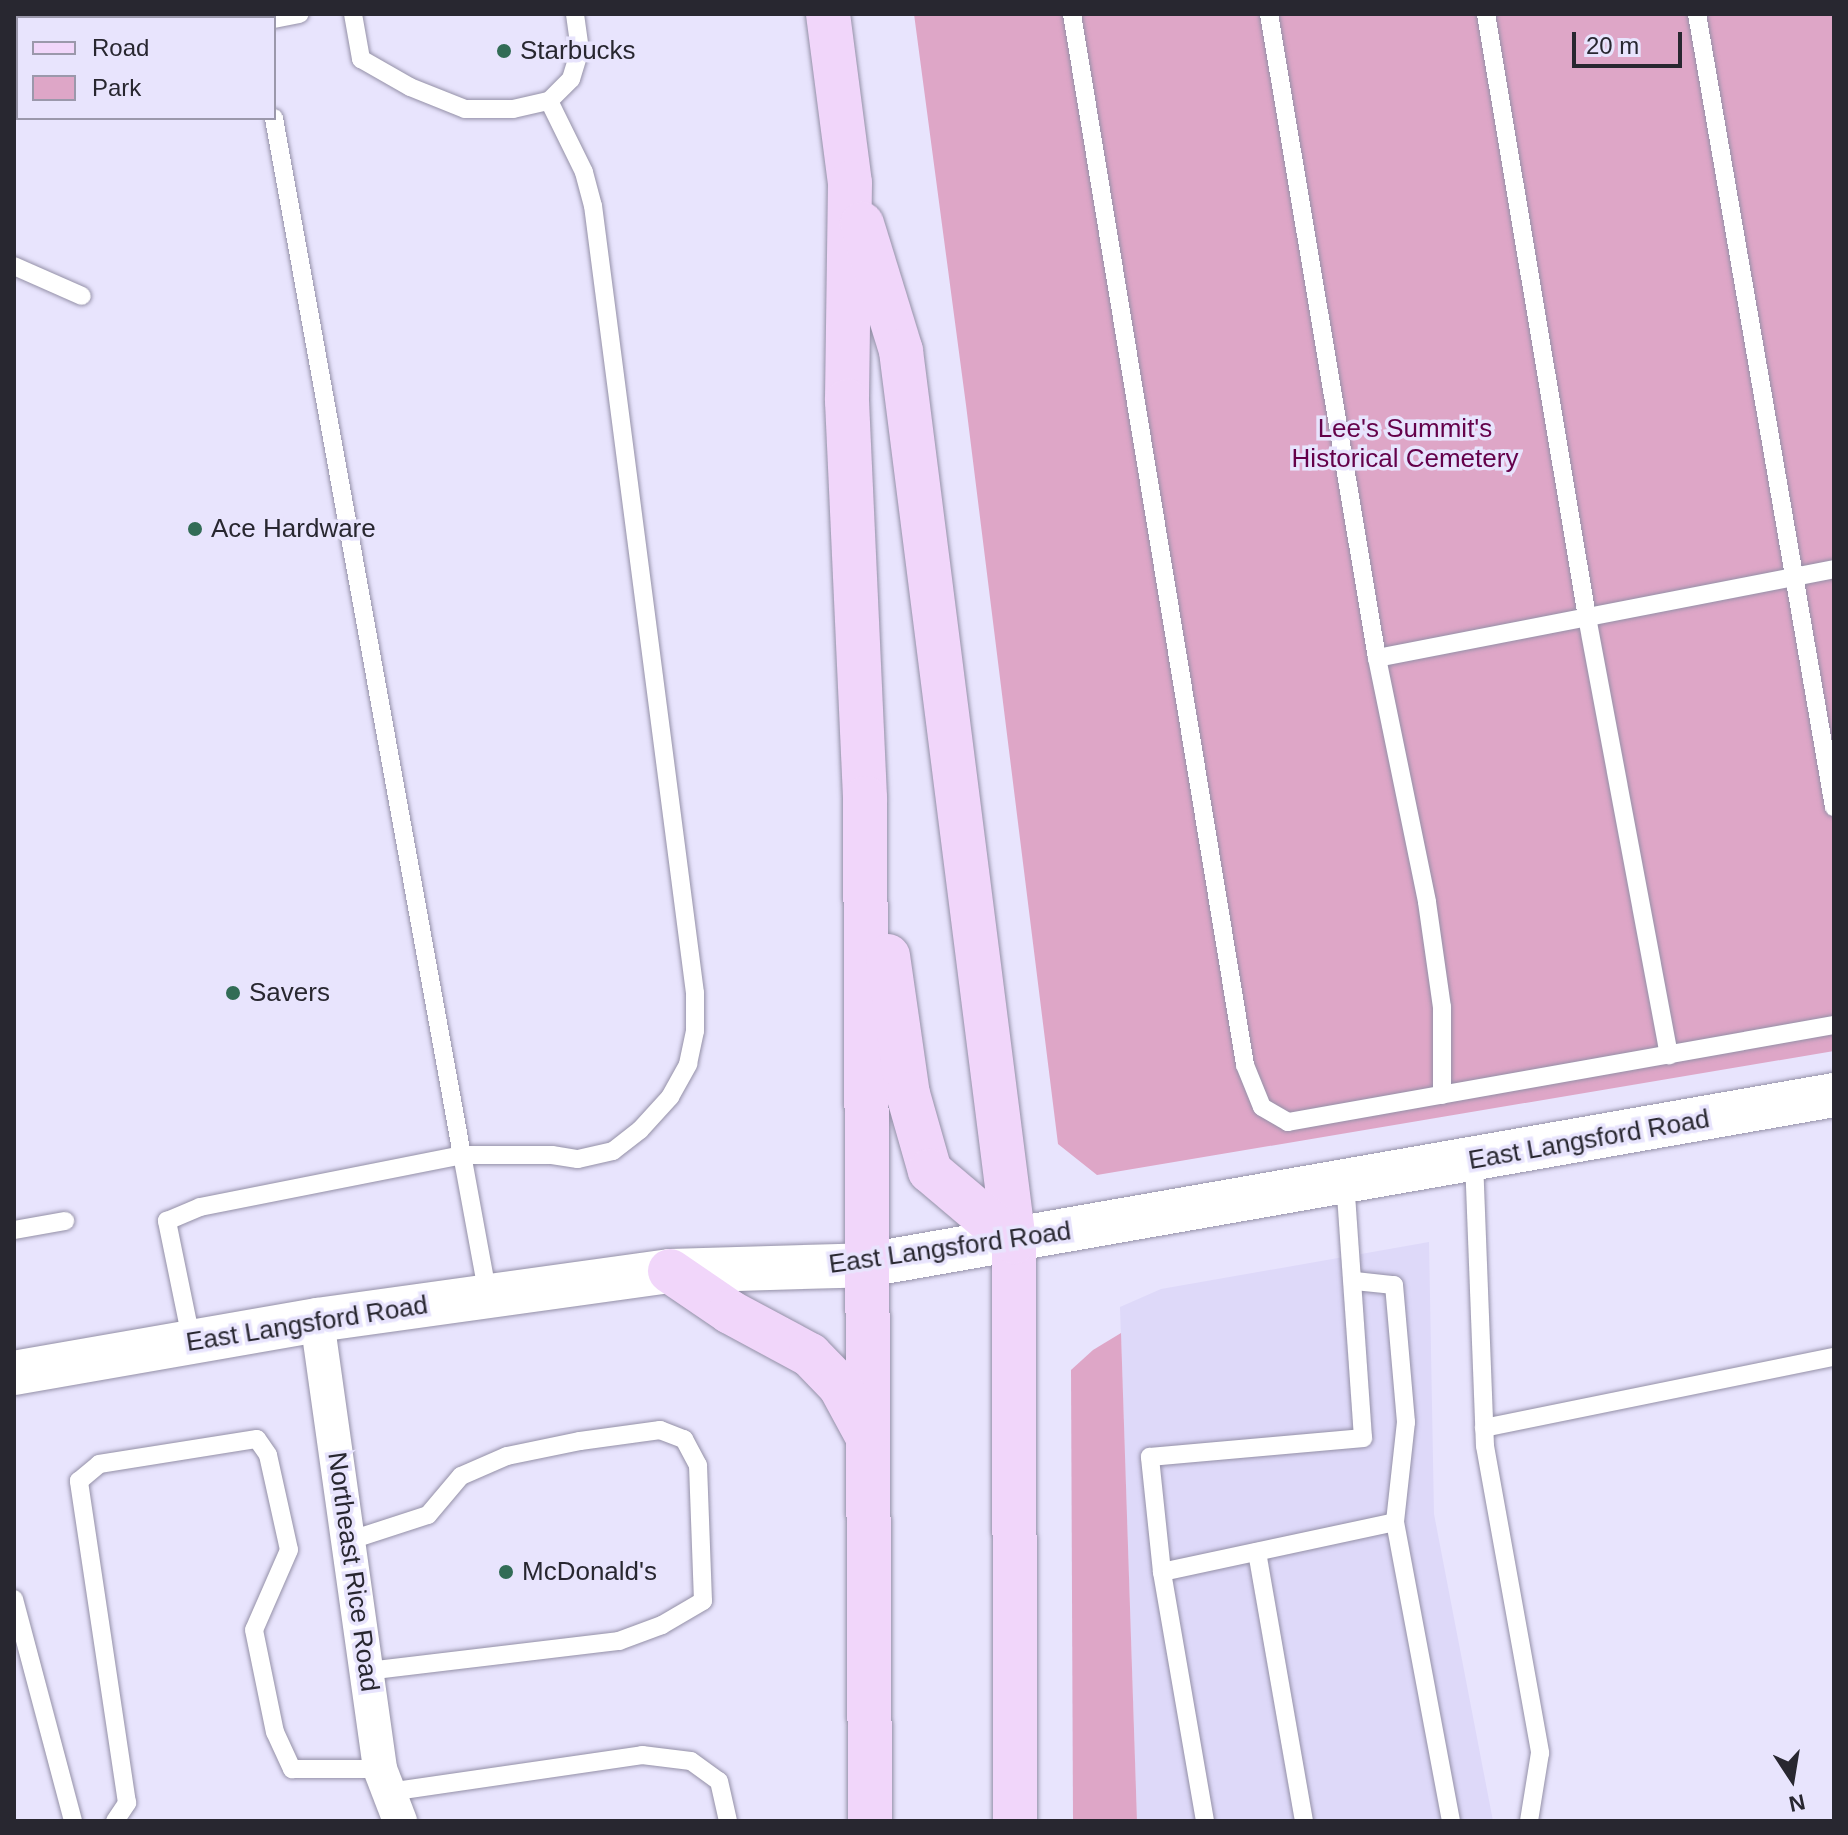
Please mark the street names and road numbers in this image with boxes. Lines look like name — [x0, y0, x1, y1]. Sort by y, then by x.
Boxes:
street label: East Langsford Road — [1466, 1103, 1712, 1177]
street label: East Langsford Road — [827, 1216, 1073, 1280]
street label: East Langsford Road — [184, 1289, 430, 1359]
street label: Northeast Rice Road — [321, 1450, 385, 1694]

